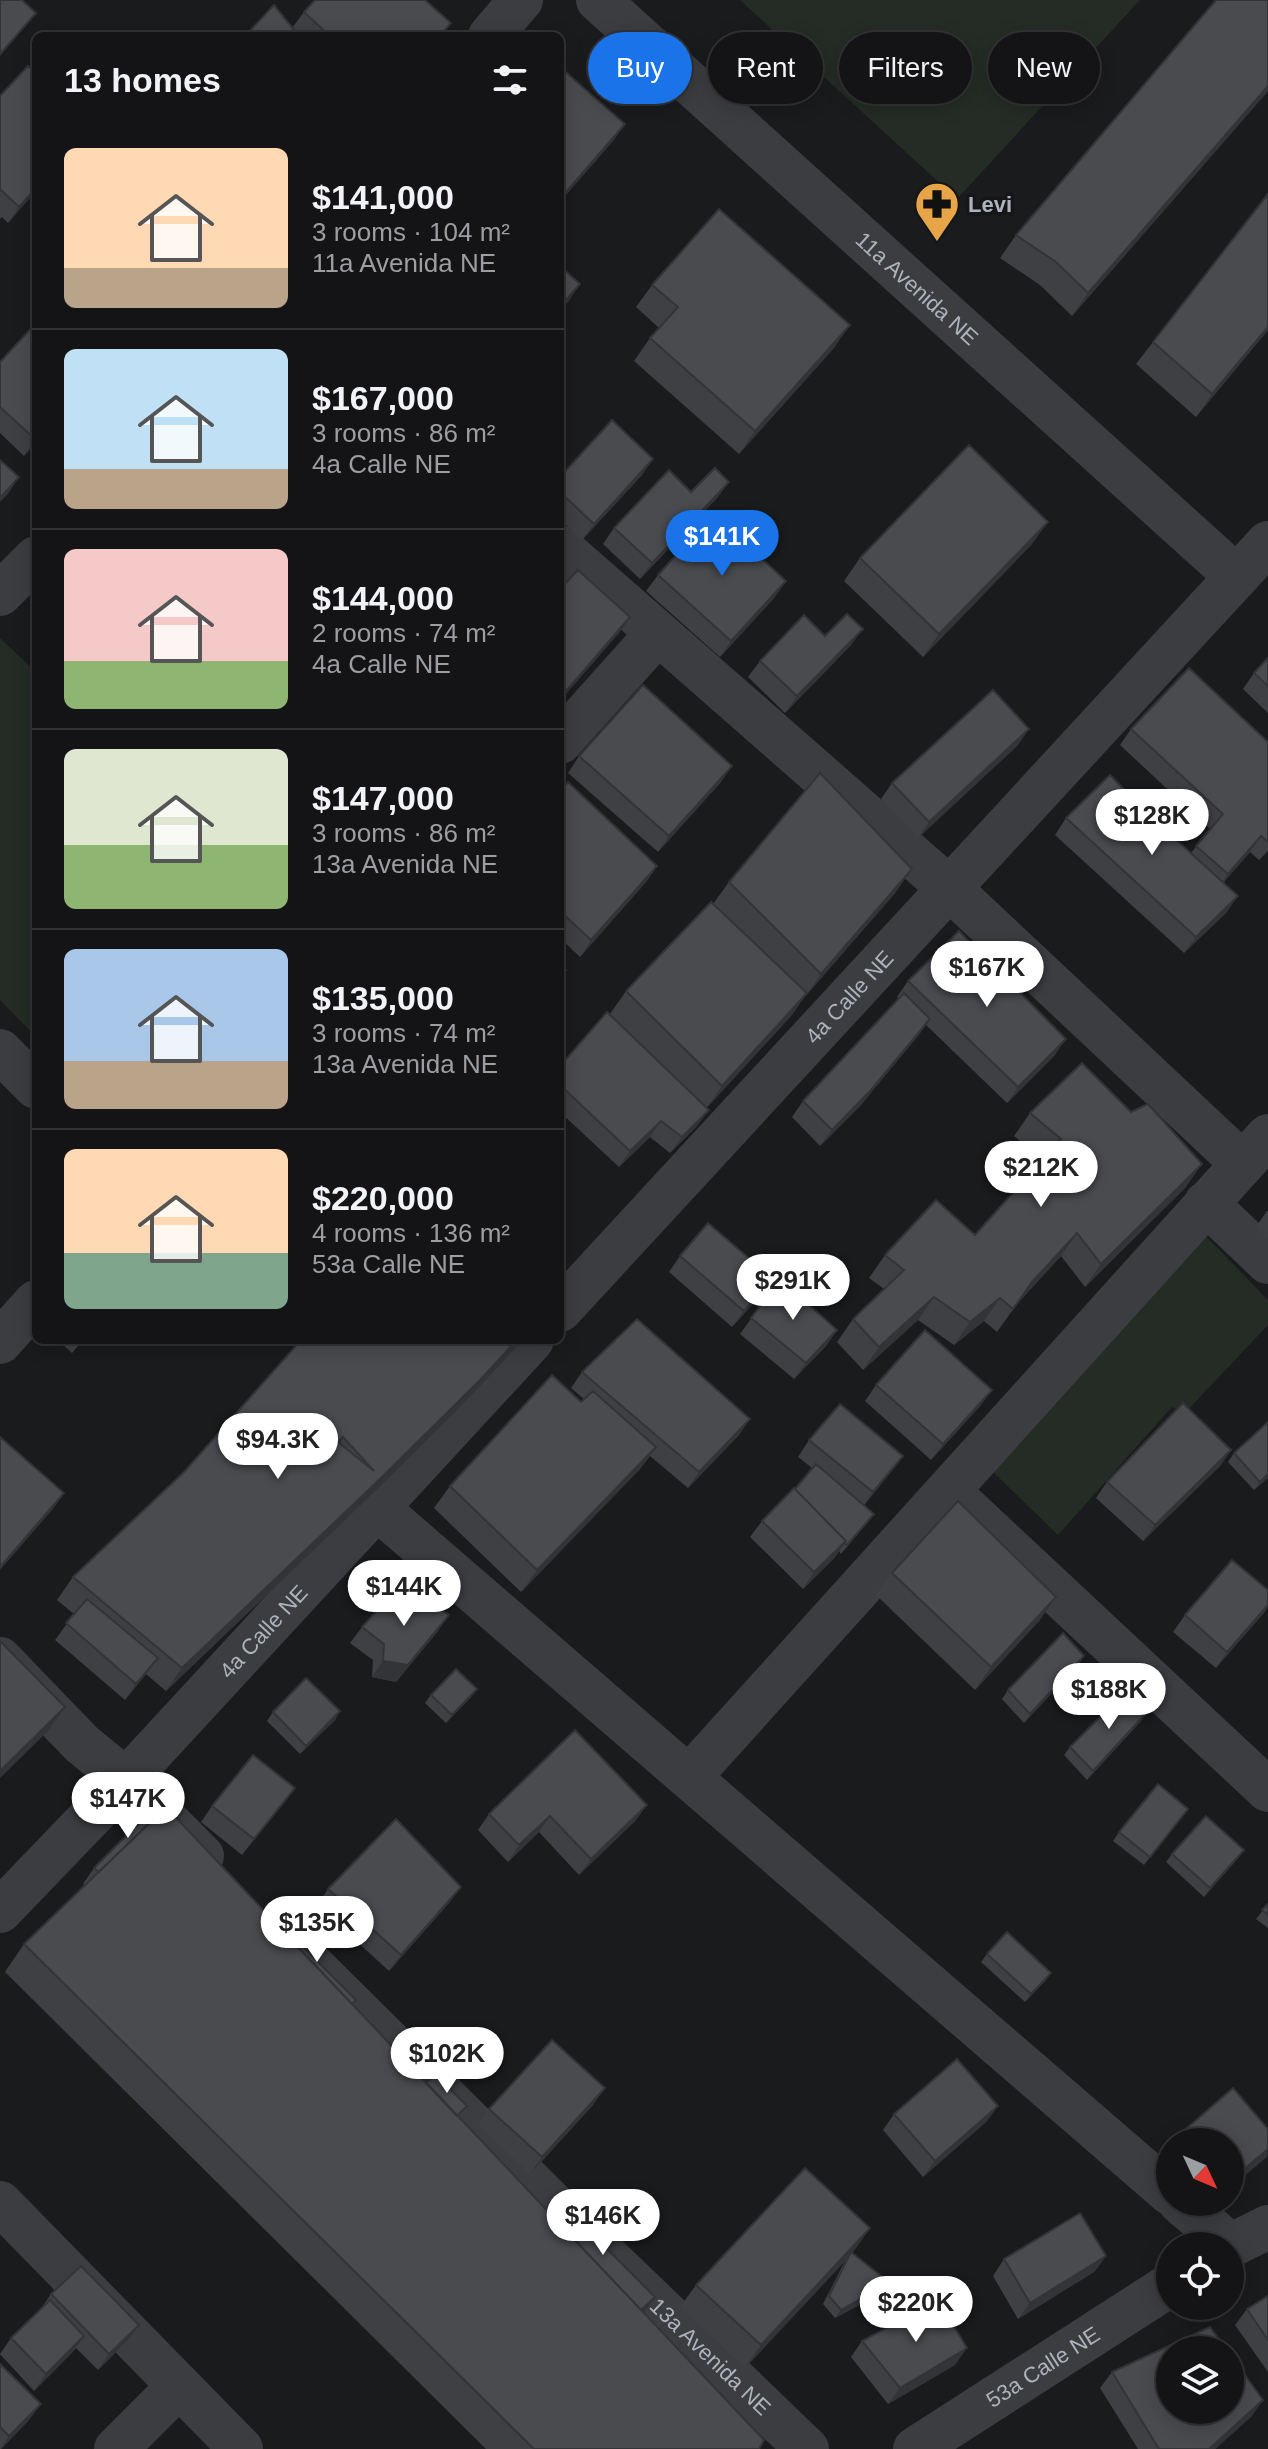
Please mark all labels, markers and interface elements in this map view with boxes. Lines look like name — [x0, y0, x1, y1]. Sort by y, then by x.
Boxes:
chip: Buy — [588, 32, 692, 104]
chip: Rent — [708, 32, 823, 104]
chip: Filters — [839, 32, 972, 104]
chip: New — [988, 32, 1100, 104]
icon: filters — [488, 58, 532, 102]
text: 13 homes — [64, 61, 221, 99]
text: $141,000 — [312, 178, 454, 216]
icon: home — [128, 180, 224, 276]
pharmacy icon: Levi — [913, 180, 961, 243]
place label: Levi — [968, 192, 1012, 217]
text: 3 rooms · 104 m² — [312, 217, 510, 247]
street label: 11a Avenida NE — [851, 227, 983, 350]
text: 11a Avenida NE — [312, 248, 496, 278]
text: $167,000 — [312, 379, 454, 417]
icon: home — [128, 381, 224, 477]
text: 3 rooms · 86 m² — [312, 418, 496, 448]
text: 4a Calle NE — [312, 449, 451, 479]
pin: $141K — [666, 510, 778, 578]
text: $141K — [684, 521, 760, 551]
text: $144,000 — [312, 579, 454, 617]
icon: home — [128, 581, 224, 677]
text: 2 rooms · 74 m² — [312, 618, 496, 648]
text: 4a Calle NE — [312, 649, 451, 679]
text: $147,000 — [312, 779, 454, 817]
icon: home — [128, 781, 224, 877]
pin: $128K — [1096, 789, 1208, 857]
text: $128K — [1114, 800, 1190, 830]
text: 3 rooms · 86 m² — [312, 818, 496, 848]
text: 13a Avenida NE — [312, 849, 498, 879]
pin: $167K — [931, 941, 1043, 1009]
street label: 4a Calle NE — [800, 946, 898, 1049]
text: $167K — [949, 952, 1025, 982]
text: $135,000 — [312, 979, 454, 1017]
icon: home — [128, 981, 224, 1077]
text: 3 rooms · 74 m² — [312, 1018, 496, 1048]
text: 13a Avenida NE — [312, 1049, 498, 1079]
pin: $212K — [985, 1141, 1097, 1209]
text: $212K — [1003, 1152, 1079, 1182]
text: $220,000 — [312, 1179, 454, 1217]
icon: home — [128, 1181, 224, 1277]
text: 4 rooms · 136 m² — [312, 1218, 510, 1248]
text: 53a Calle NE — [312, 1249, 465, 1279]
pin: $291K — [737, 1254, 849, 1322]
text: $291K — [755, 1265, 831, 1295]
pin: $94.3K — [213, 1413, 343, 1481]
text: $94.3K — [236, 1424, 320, 1454]
pin: $144K — [348, 1560, 460, 1628]
text: $144K — [366, 1571, 442, 1601]
street label: 4a Calle NE — [214, 1580, 313, 1683]
pin: $188K — [1053, 1663, 1165, 1731]
text: $188K — [1071, 1674, 1147, 1704]
pin: $147K — [72, 1772, 184, 1840]
text: $147K — [90, 1783, 166, 1813]
pin: $135K — [261, 1896, 373, 1964]
text: $135K — [279, 1907, 355, 1937]
pin: $102K — [391, 2027, 503, 2095]
text: $102K — [409, 2038, 485, 2068]
north arrow — [1156, 2128, 1244, 2216]
map controls — [1156, 2128, 1244, 2424]
pin: $146K — [547, 2189, 659, 2257]
text: $146K — [565, 2200, 641, 2230]
button: locate — [1156, 2232, 1244, 2320]
pin: $220K — [860, 2276, 972, 2344]
text: $220K — [878, 2287, 954, 2317]
street label: 13a Avenida NE — [645, 2293, 776, 2420]
street label: 53a Calle NE — [982, 2322, 1104, 2413]
button: layers — [1156, 2336, 1244, 2424]

